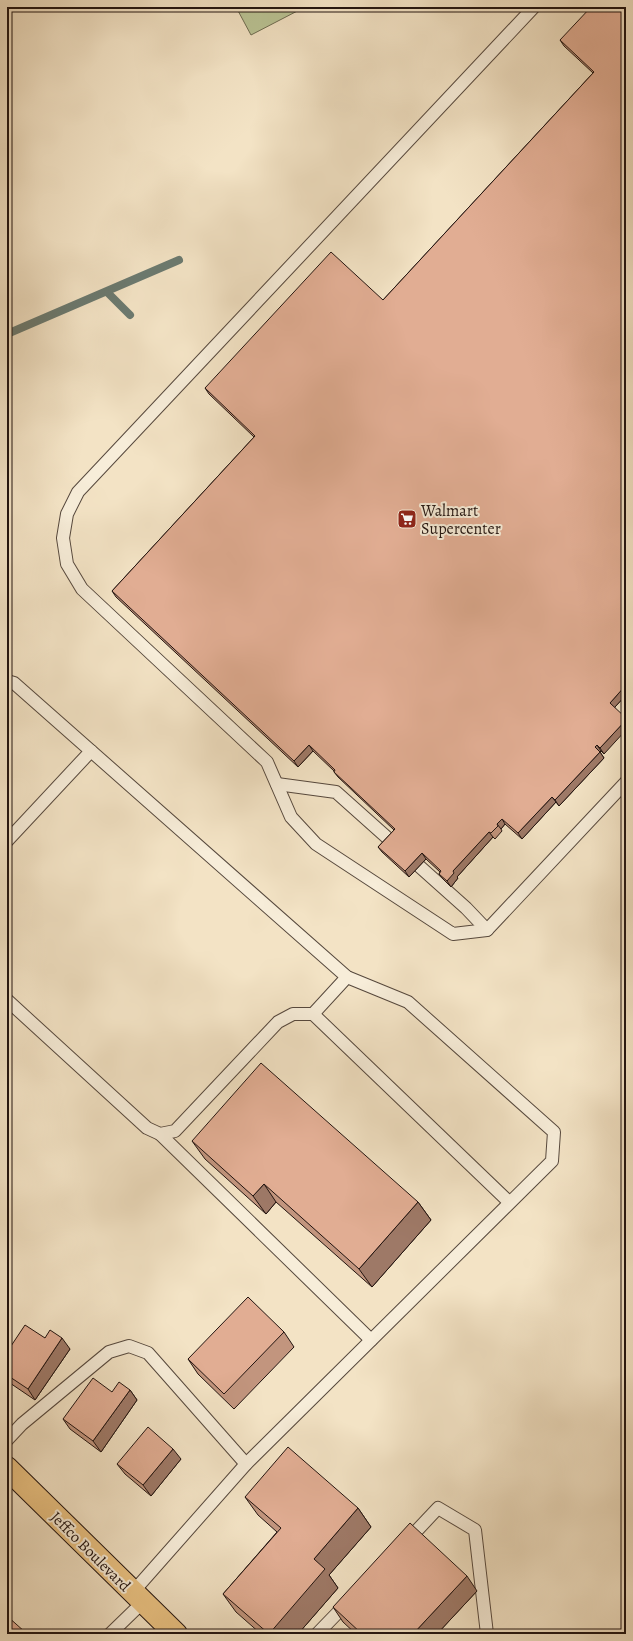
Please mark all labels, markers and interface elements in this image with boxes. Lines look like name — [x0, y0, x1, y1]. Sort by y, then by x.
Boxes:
place label: Walmart Supercenter — [420, 500, 501, 540]
supermarket icon: Walmart Supercenter — [396, 508, 418, 530]
street label: Jeffco Boulevard — [45, 1507, 136, 1597]

